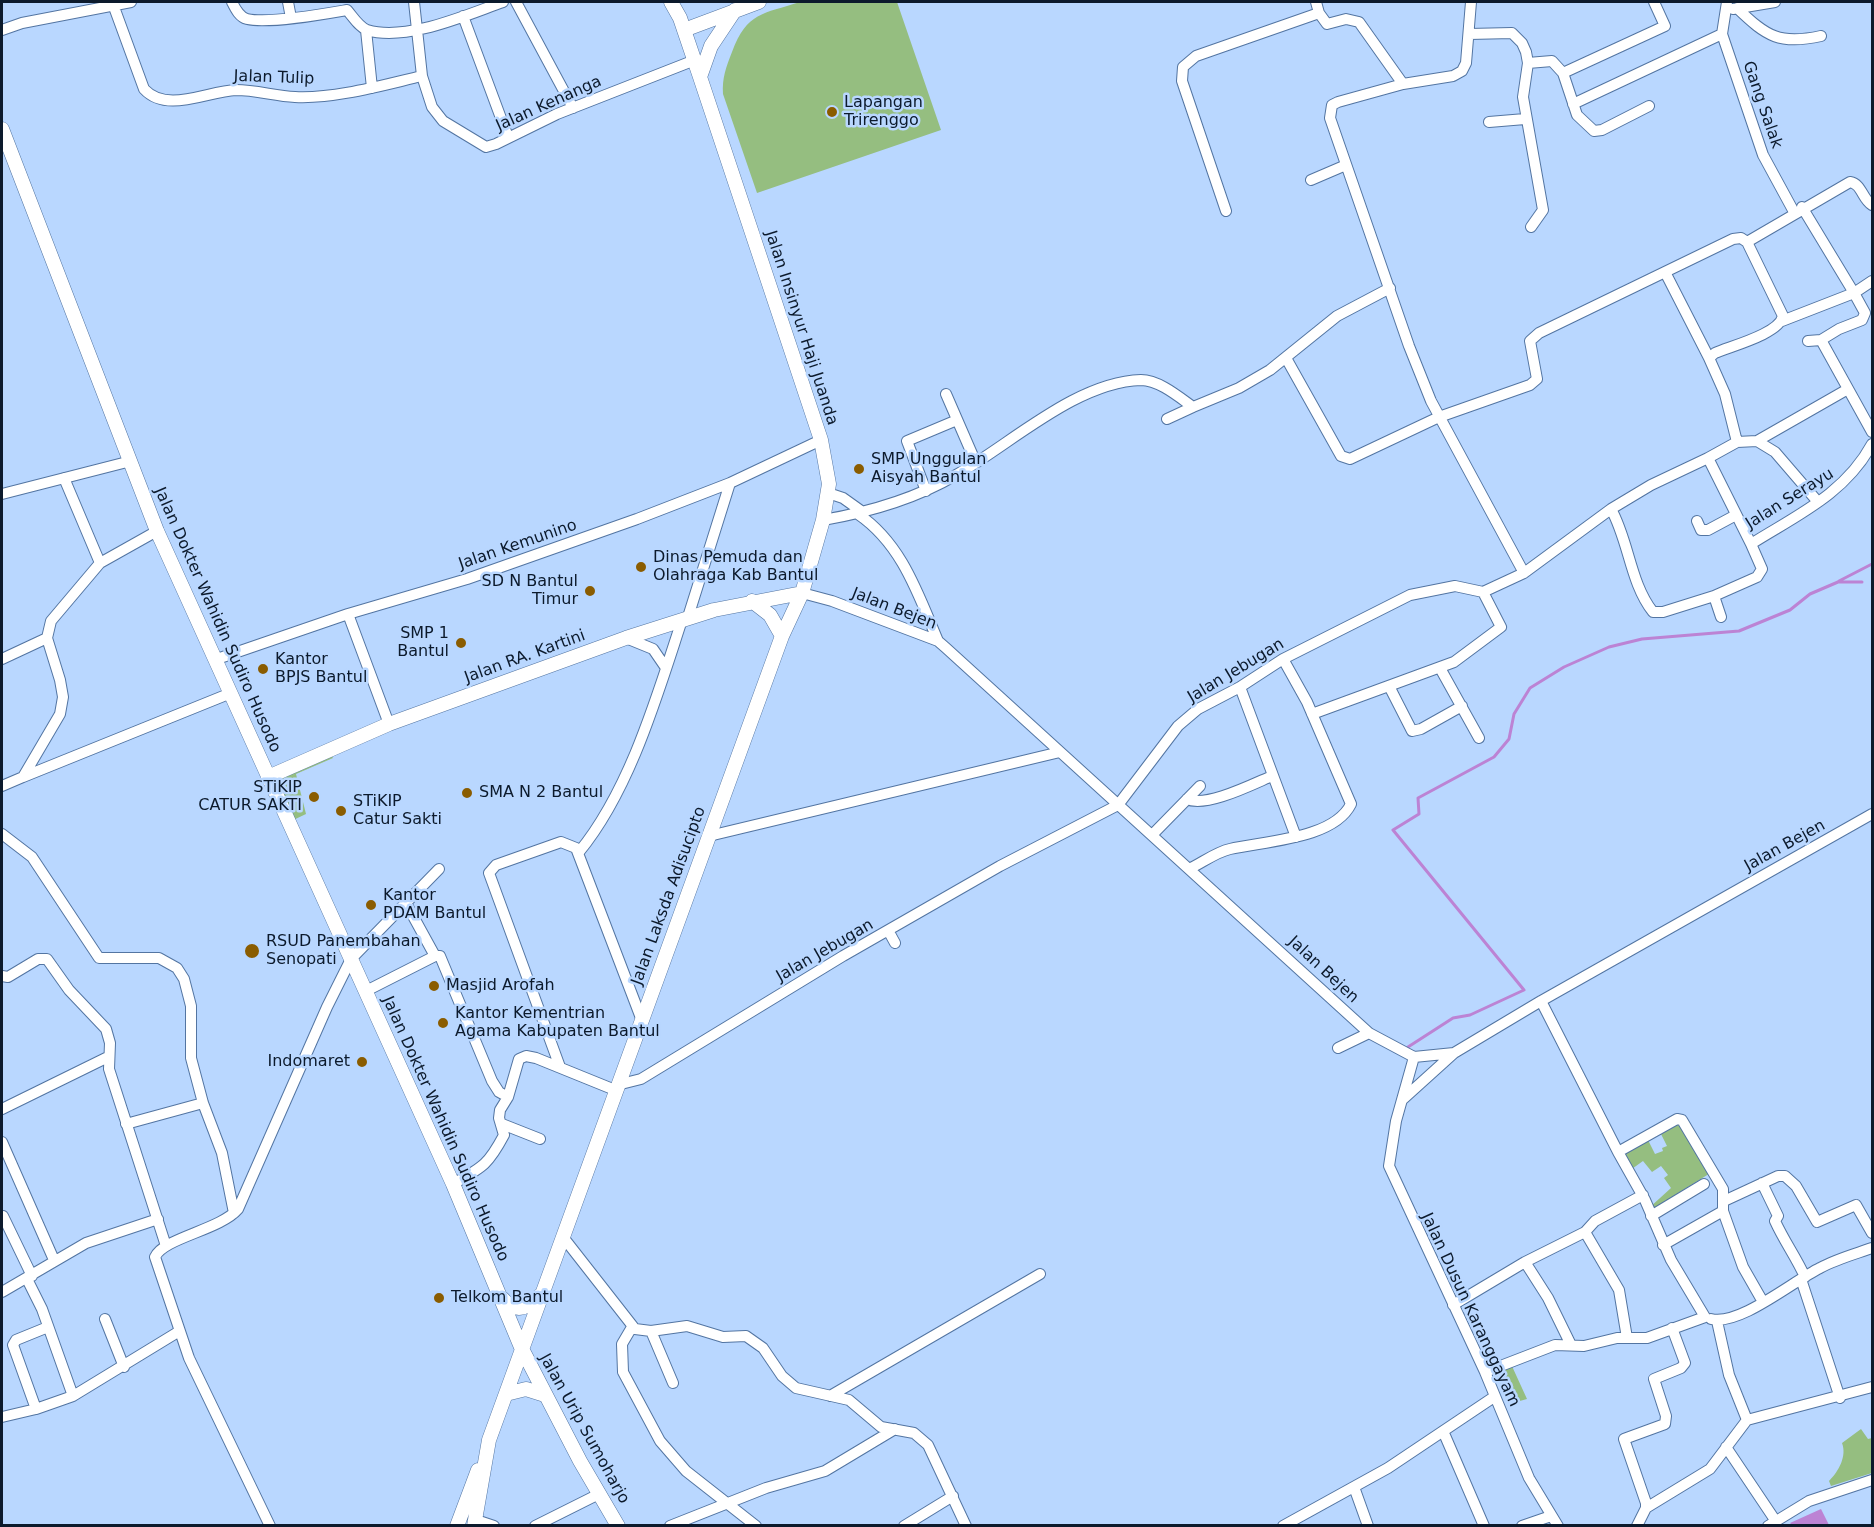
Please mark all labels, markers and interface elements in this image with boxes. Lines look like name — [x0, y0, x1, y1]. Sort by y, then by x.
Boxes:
street label: Gang Salak — [1738, 59, 1786, 151]
street label: Jalan Tulip — [233, 67, 315, 89]
street label: Jalan Kenanga — [493, 72, 605, 136]
place label: Lapangan Trirenggo — [844, 93, 923, 131]
marker: Lapangan Trirenggo — [825, 105, 839, 119]
street label: Jalan Insinyur Haji Juanda — [760, 228, 842, 428]
place label: SMP Unggulan Aisyah Bantul — [871, 450, 986, 488]
marker: SMP Unggulan Aisyah Bantul — [852, 462, 866, 476]
street label: Jalan Serayu — [1743, 464, 1837, 534]
street label: Jalan Dokter Wahidin Sudiro Husodo — [150, 484, 284, 756]
street label: Jalan Kemunino — [456, 516, 580, 574]
place label: Dinas Pemuda dan Olahraga Kab Bantul — [653, 548, 818, 586]
marker: Dinas Pemuda dan Olahraga Kab Bantul — [634, 560, 648, 574]
place label: SD N Bantul Timur — [482, 572, 578, 610]
marker: SD N Bantul Timur — [583, 584, 597, 598]
street label: Jalan Bejen — [849, 584, 939, 634]
place label: SMP 1 Bantul — [397, 624, 449, 662]
street label: Jalan RA. Kartini — [462, 626, 588, 688]
street label: Jalan Jebugan — [1184, 635, 1288, 707]
marker: SMP 1 Bantul — [454, 636, 468, 650]
place label: Kantor BPJS Bantul — [275, 650, 367, 688]
marker: Kantor BPJS Bantul — [256, 662, 270, 676]
place label: STiKIP CATUR SAKTI — [198, 778, 302, 816]
place label: SMA N 2 Bantul — [479, 783, 603, 803]
marker: SMA N 2 Bantul — [460, 786, 474, 800]
marker: STiKIP CATUR SAKTI — [307, 790, 321, 804]
place label: STiKIP Catur Sakti — [353, 792, 442, 830]
marker: STiKIP Catur Sakti — [334, 804, 348, 818]
street label: Jalan Laksda Adisucipto — [628, 804, 710, 988]
street label: Jalan Bejen — [1741, 816, 1829, 876]
place label: Kantor PDAM Bantul — [383, 886, 486, 924]
marker: Kantor PDAM Bantul — [364, 898, 378, 912]
street label: Jalan Jebugan — [773, 915, 877, 987]
place label: RSUD Panembahan Senopati — [266, 932, 421, 970]
street label: Jalan Bejen — [1284, 933, 1362, 1007]
marker: RSUD Panembahan Senopati — [243, 942, 261, 960]
place label: Masjid Arofah — [446, 976, 555, 996]
marker: Masjid Arofah — [427, 979, 441, 993]
street label: Jalan Dokter Wahidin Sudiro Husodo — [378, 993, 512, 1265]
place label: Kantor Kementrian Agama Kabupaten Bantul — [455, 1004, 660, 1042]
marker: Kantor Kementrian Agama Kabupaten Bantul — [436, 1016, 450, 1030]
place label: Indomaret — [267, 1052, 350, 1072]
marker: Indomaret — [355, 1055, 369, 1069]
street label: Jalan Dusun Karanggayam — [1417, 1210, 1523, 1410]
place label: Telkom Bantul — [451, 1288, 563, 1308]
marker: Telkom Bantul — [432, 1291, 446, 1305]
street label: Jalan Urip Sumoharjo — [535, 1351, 633, 1507]

